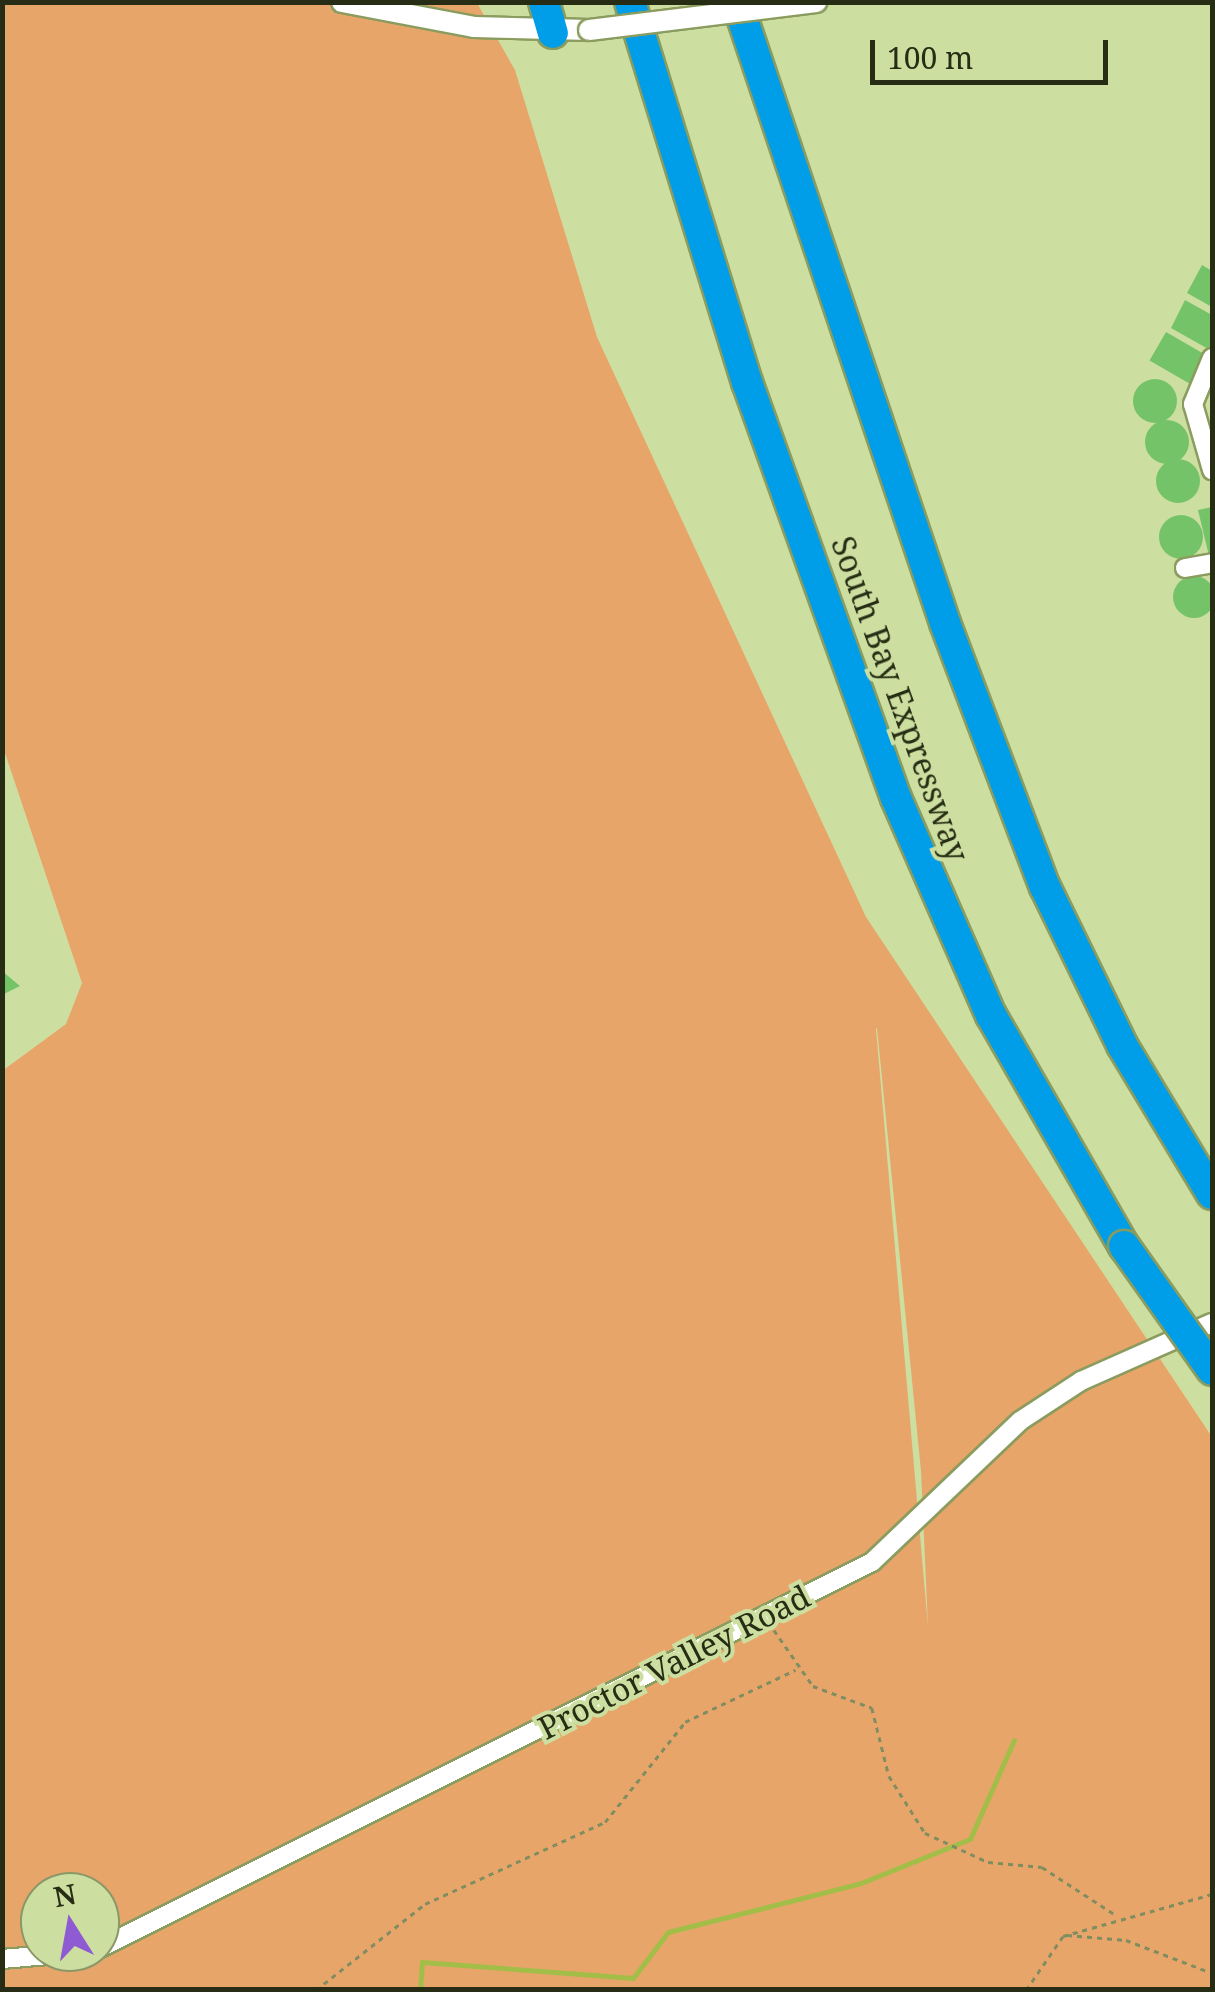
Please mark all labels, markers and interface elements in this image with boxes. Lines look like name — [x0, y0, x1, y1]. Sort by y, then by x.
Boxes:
scale bar — [875, 20, 1112, 82]
text: 100 m — [887, 37, 973, 78]
street label: South Bay Expressway — [823, 531, 977, 867]
street label: Proctor Valley Road — [532, 1577, 816, 1747]
north arrow — [20, 1872, 120, 1972]
text: N — [50, 1874, 79, 1915]

